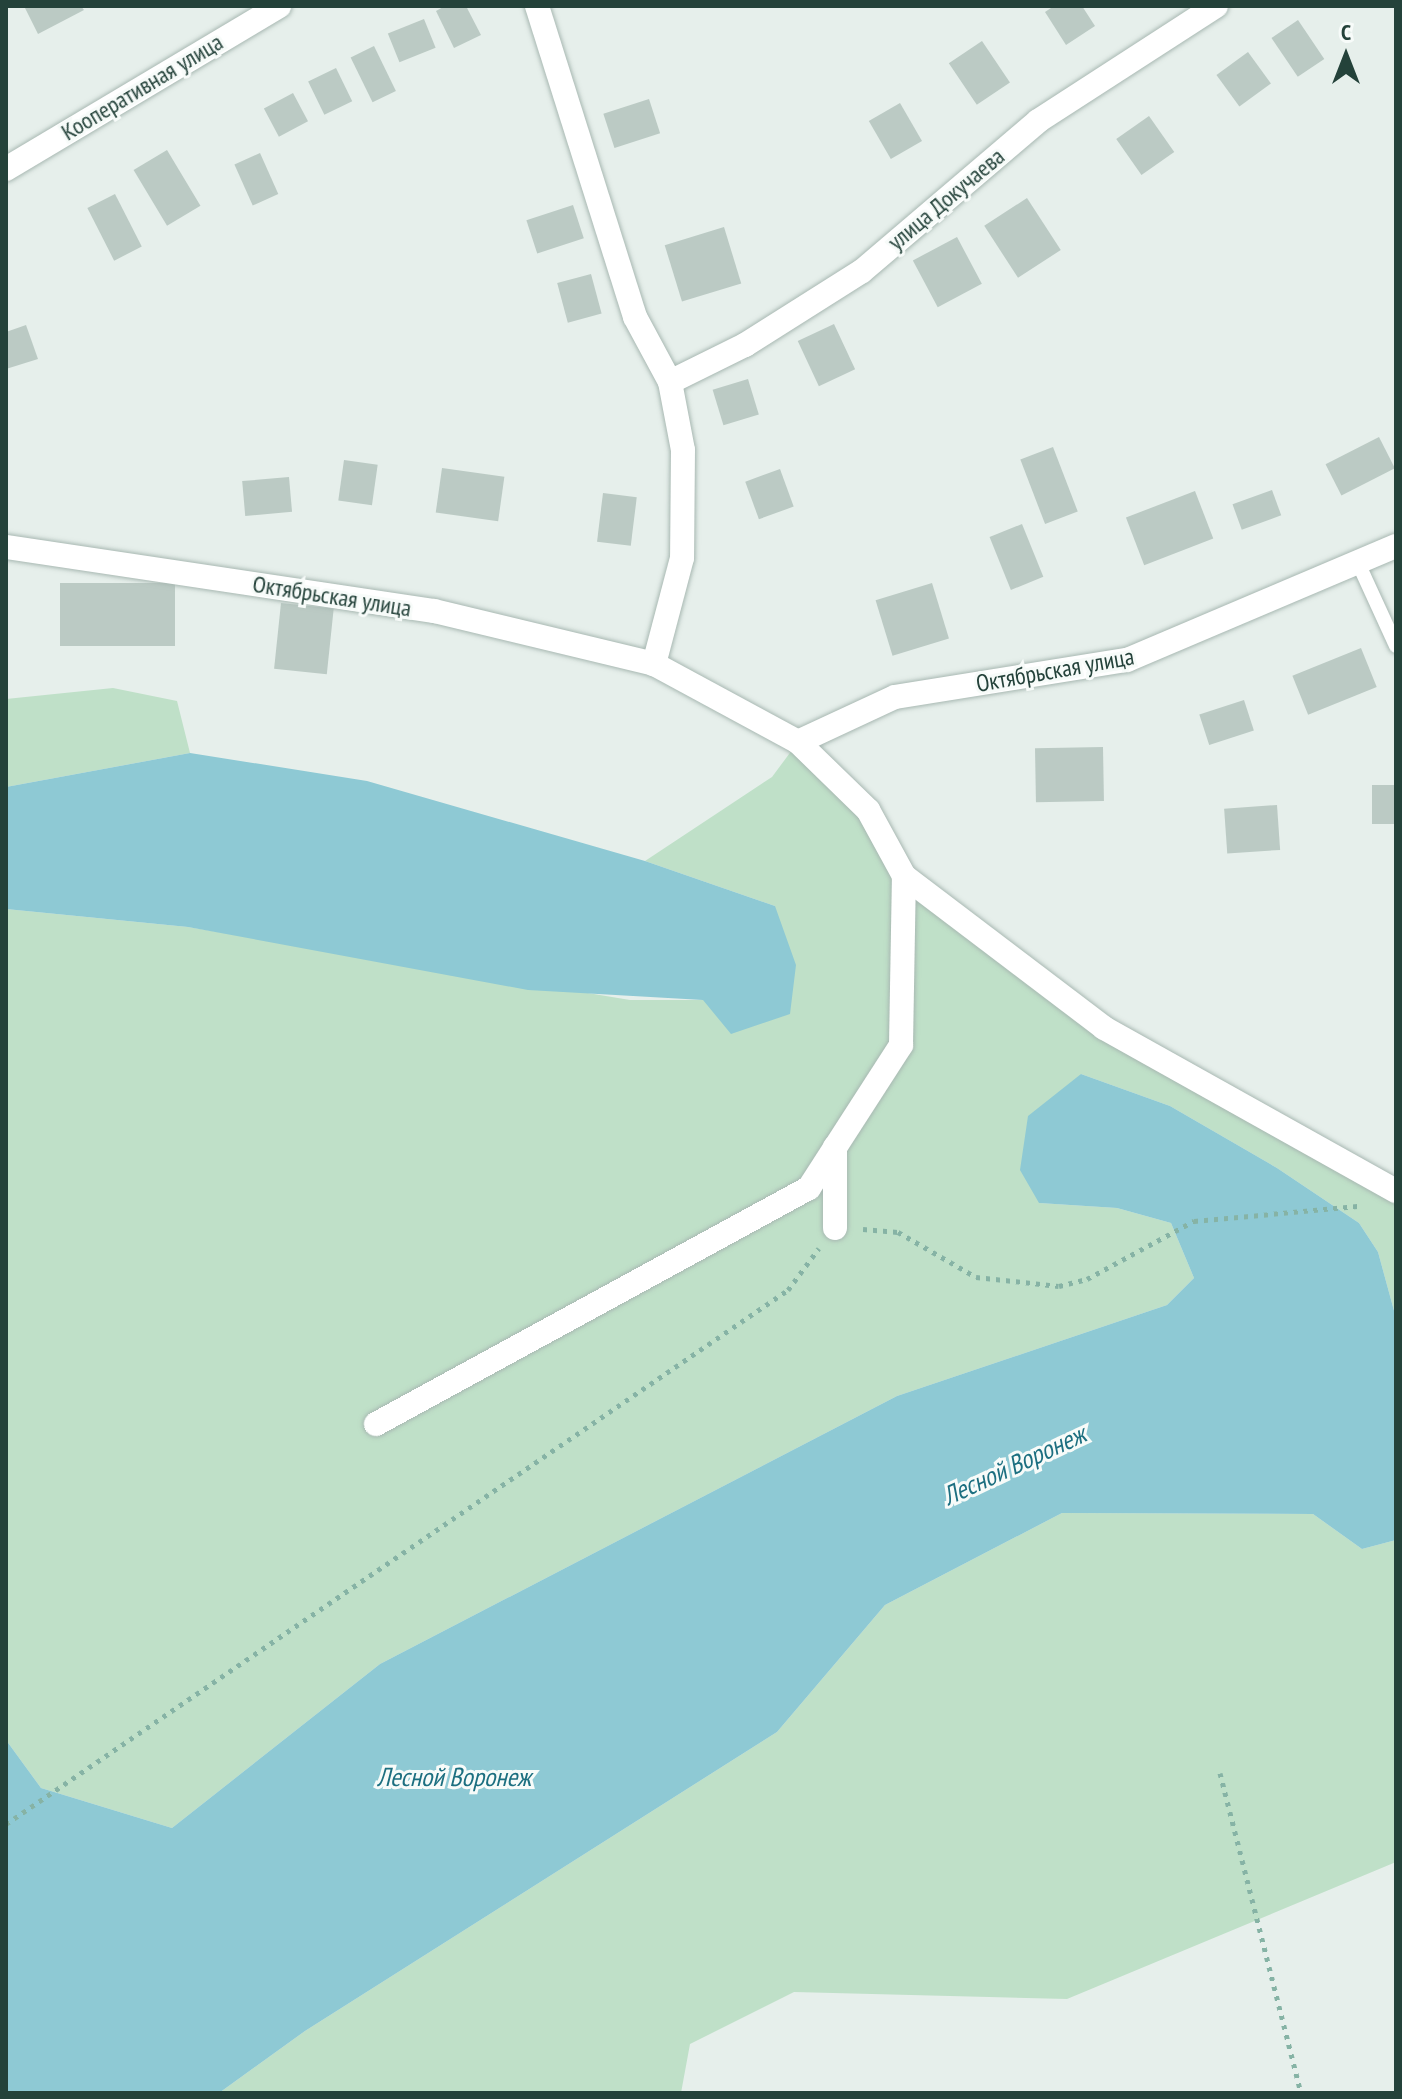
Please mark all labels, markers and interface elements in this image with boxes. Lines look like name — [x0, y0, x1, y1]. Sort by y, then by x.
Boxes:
north arrow — [1306, 16, 1386, 96]
text: С — [1341, 18, 1351, 46]
street label: Кооперативная улица — [56, 27, 228, 147]
street label: улица Докучаева — [882, 142, 1010, 256]
street label: Октябрьская улица — [251, 569, 413, 623]
street label: Октябрьская улица — [974, 642, 1136, 698]
water label: Лесной Воронеж — [938, 1418, 1090, 1512]
water label: Лесной Воронеж — [377, 1761, 531, 1793]

